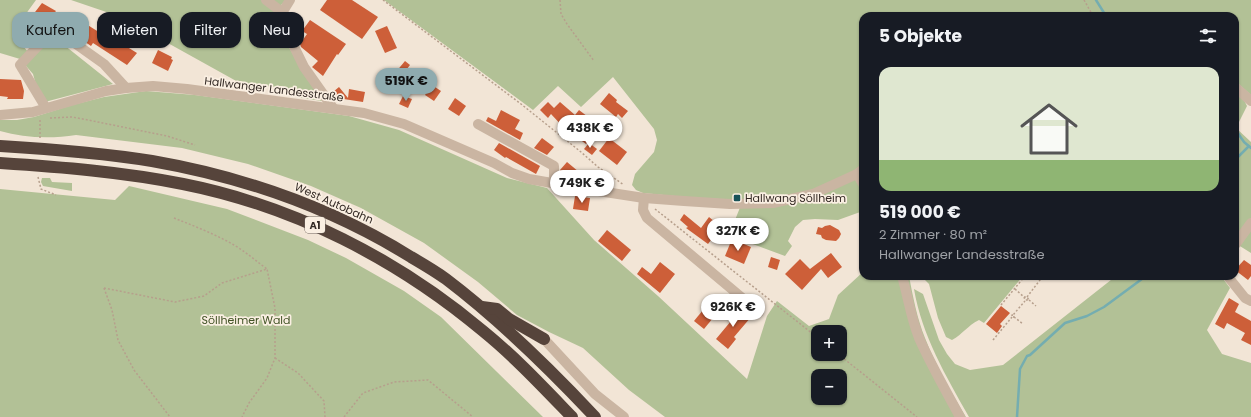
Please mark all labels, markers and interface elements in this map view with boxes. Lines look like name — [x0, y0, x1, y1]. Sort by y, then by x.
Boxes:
chip: Kaufen — [12, 12, 89, 48]
chip: Mieten — [97, 12, 172, 48]
chip: Filter — [180, 12, 241, 48]
chip: Neu — [249, 12, 304, 48]
text: 5 Objekte — [879, 24, 962, 48]
icon: filters — [1197, 25, 1219, 47]
pin: 519K € — [373, 68, 439, 102]
text: 519K € — [384, 71, 428, 90]
street label: Hallwanger Landesstraße — [204, 73, 345, 105]
icon: home — [1013, 93, 1085, 165]
pin: 438K € — [557, 115, 623, 149]
text: 438K € — [566, 118, 614, 137]
pin: 749K € — [549, 170, 615, 204]
text: 749K € — [559, 173, 605, 192]
street label: West Autobahn — [292, 178, 376, 228]
place label: Hallwang Söllheim — [745, 190, 846, 206]
marker: Hallwang Söllheim — [732, 193, 742, 203]
text: 519 000 € — [879, 200, 961, 224]
road number: A1 — [305, 217, 325, 233]
pin: 327K € — [705, 218, 771, 252]
text: 327K € — [716, 221, 760, 240]
text: 2 Zimmer · 80 m² — [879, 225, 987, 244]
text: Hallwanger Landesstraße — [879, 245, 1045, 264]
pin: 926K € — [700, 294, 766, 328]
text: 926K € — [710, 297, 756, 316]
park label: Söllheimer Wald — [202, 312, 290, 328]
map controls — [811, 325, 847, 405]
button: + — [811, 325, 847, 361]
button: − — [811, 369, 847, 405]

